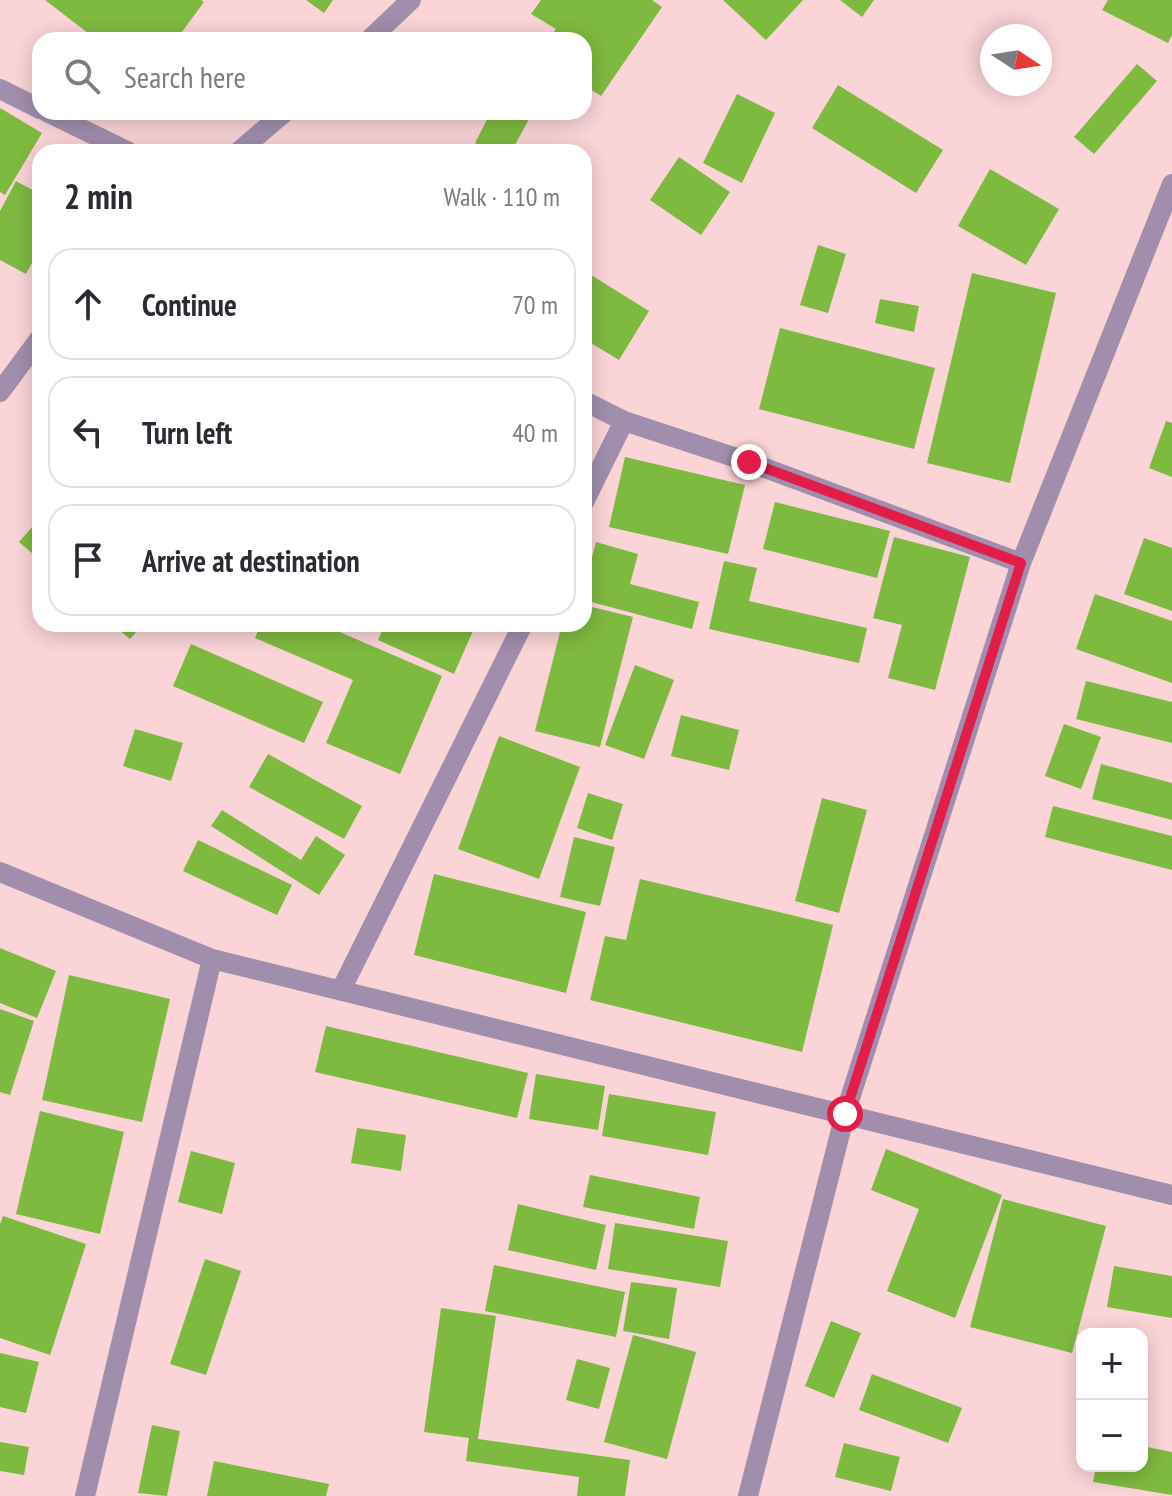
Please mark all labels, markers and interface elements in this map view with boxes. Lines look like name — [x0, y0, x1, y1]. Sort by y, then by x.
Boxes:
north arrow — [980, 24, 1052, 96]
search box — [32, 32, 592, 120]
icon: search — [60, 54, 104, 98]
text: Search here — [124, 57, 246, 96]
text: 2 min — [64, 174, 133, 218]
text: Walk · 110 m — [443, 180, 560, 213]
icon: ahead — [66, 282, 110, 326]
text: Continue — [142, 285, 237, 324]
text: 70 m — [512, 288, 558, 321]
icon: left — [66, 410, 110, 454]
text: Turn left — [142, 413, 232, 452]
text: 40 m — [512, 416, 558, 449]
route end — [731, 444, 767, 480]
icon: arrive — [66, 538, 110, 582]
text: Arrive at destination — [142, 541, 360, 580]
route start — [827, 1096, 863, 1132]
map controls — [1076, 1328, 1148, 1472]
button: + — [1076, 1328, 1148, 1400]
button: − — [1076, 1400, 1148, 1472]

